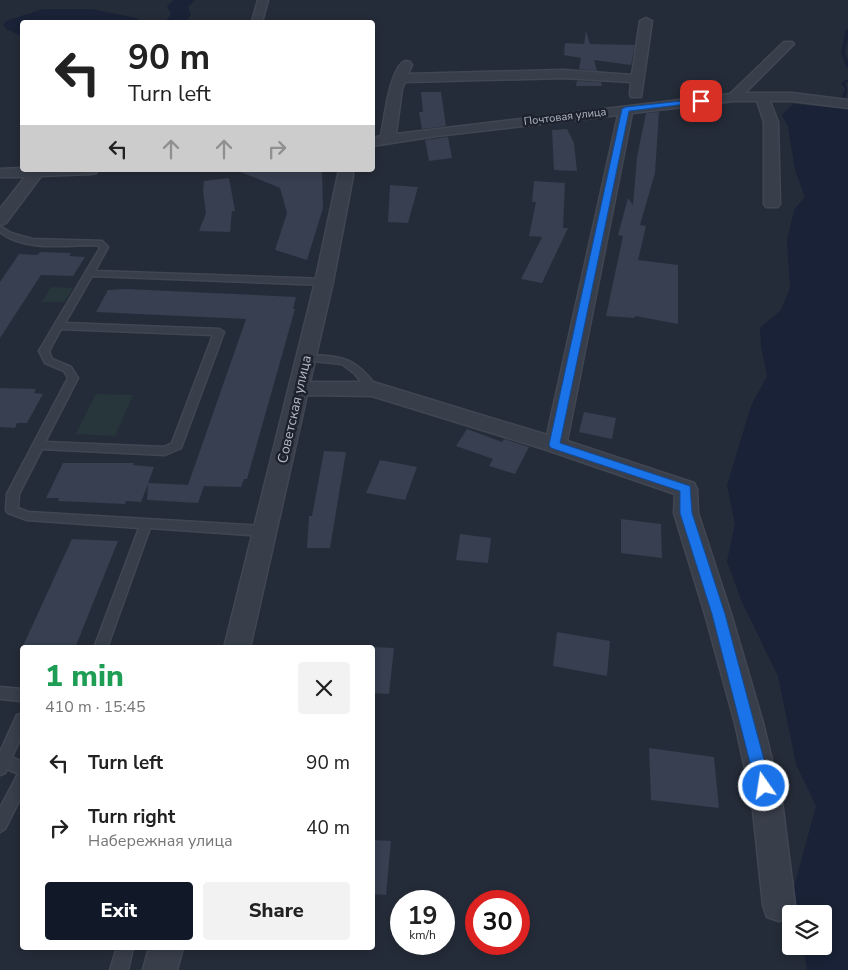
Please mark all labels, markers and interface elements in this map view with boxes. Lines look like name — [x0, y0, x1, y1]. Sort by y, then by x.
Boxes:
text: 90 m — [128, 34, 210, 81]
icon: left — [45, 40, 110, 105]
text: Turn left — [128, 79, 211, 109]
pin — [680, 80, 722, 122]
icon: arrive — [687, 87, 715, 115]
street label: Почтовая улица — [523, 104, 607, 129]
icon: left — [104, 135, 132, 163]
icon: ahead — [157, 135, 185, 163]
icon: ahead — [210, 135, 238, 163]
icon: right — [263, 135, 291, 163]
street label: Советская улица — [273, 353, 316, 465]
text: 1 min — [45, 656, 124, 697]
button: close — [298, 662, 350, 714]
text: 410 m · 15:45 — [45, 696, 146, 718]
icon: left — [45, 749, 73, 777]
text: Turn left — [88, 750, 163, 776]
text: 90 m — [306, 750, 350, 776]
position arrow — [737, 759, 789, 811]
text: Turn right — [88, 804, 175, 830]
icon: right — [45, 814, 73, 842]
text: 40 m — [306, 815, 350, 841]
text: Набережная улица — [88, 830, 233, 852]
button: Exit — [45, 882, 193, 940]
button: Share — [203, 882, 350, 940]
speed limit sign: 30 — [465, 890, 530, 955]
text: 19 — [407, 899, 438, 933]
map controls — [782, 905, 832, 955]
button: layers — [782, 905, 832, 955]
text: km/h — [409, 927, 436, 943]

